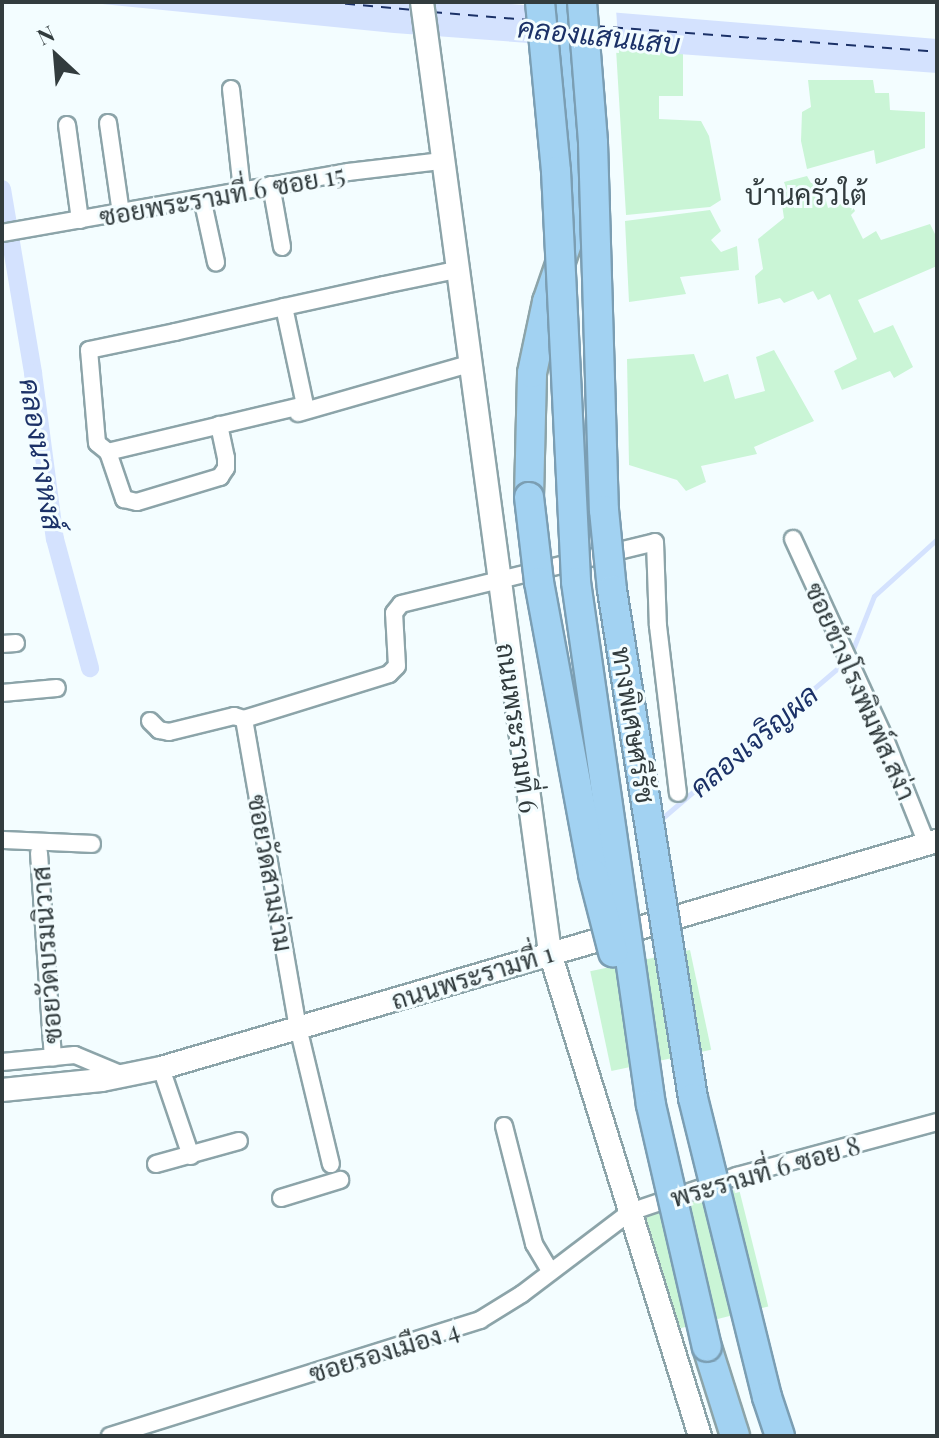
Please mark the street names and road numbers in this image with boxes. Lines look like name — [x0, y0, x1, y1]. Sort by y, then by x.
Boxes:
street label: ซอยพระรามที่ 6 ซอย 15 — [97, 158, 347, 232]
street label: ซอยข้างโรงพิมพ์ส.สง่า — [799, 577, 923, 805]
street label: ถนนพระรามที่ 6 — [491, 641, 545, 815]
street label: ทางพิเศษศรีรัช — [606, 644, 662, 806]
street label: ซอยวัดสามง่าม — [242, 792, 300, 954]
street label: ซอยวัดบรมนิวาส — [24, 865, 68, 1045]
street label: ถนนพระรามที่ 1 — [387, 937, 557, 1015]
street label: พระรามที่ 6 ซอย 8 — [667, 1129, 863, 1213]
street label: ซอยรองเมือง 4 — [305, 1313, 463, 1389]

